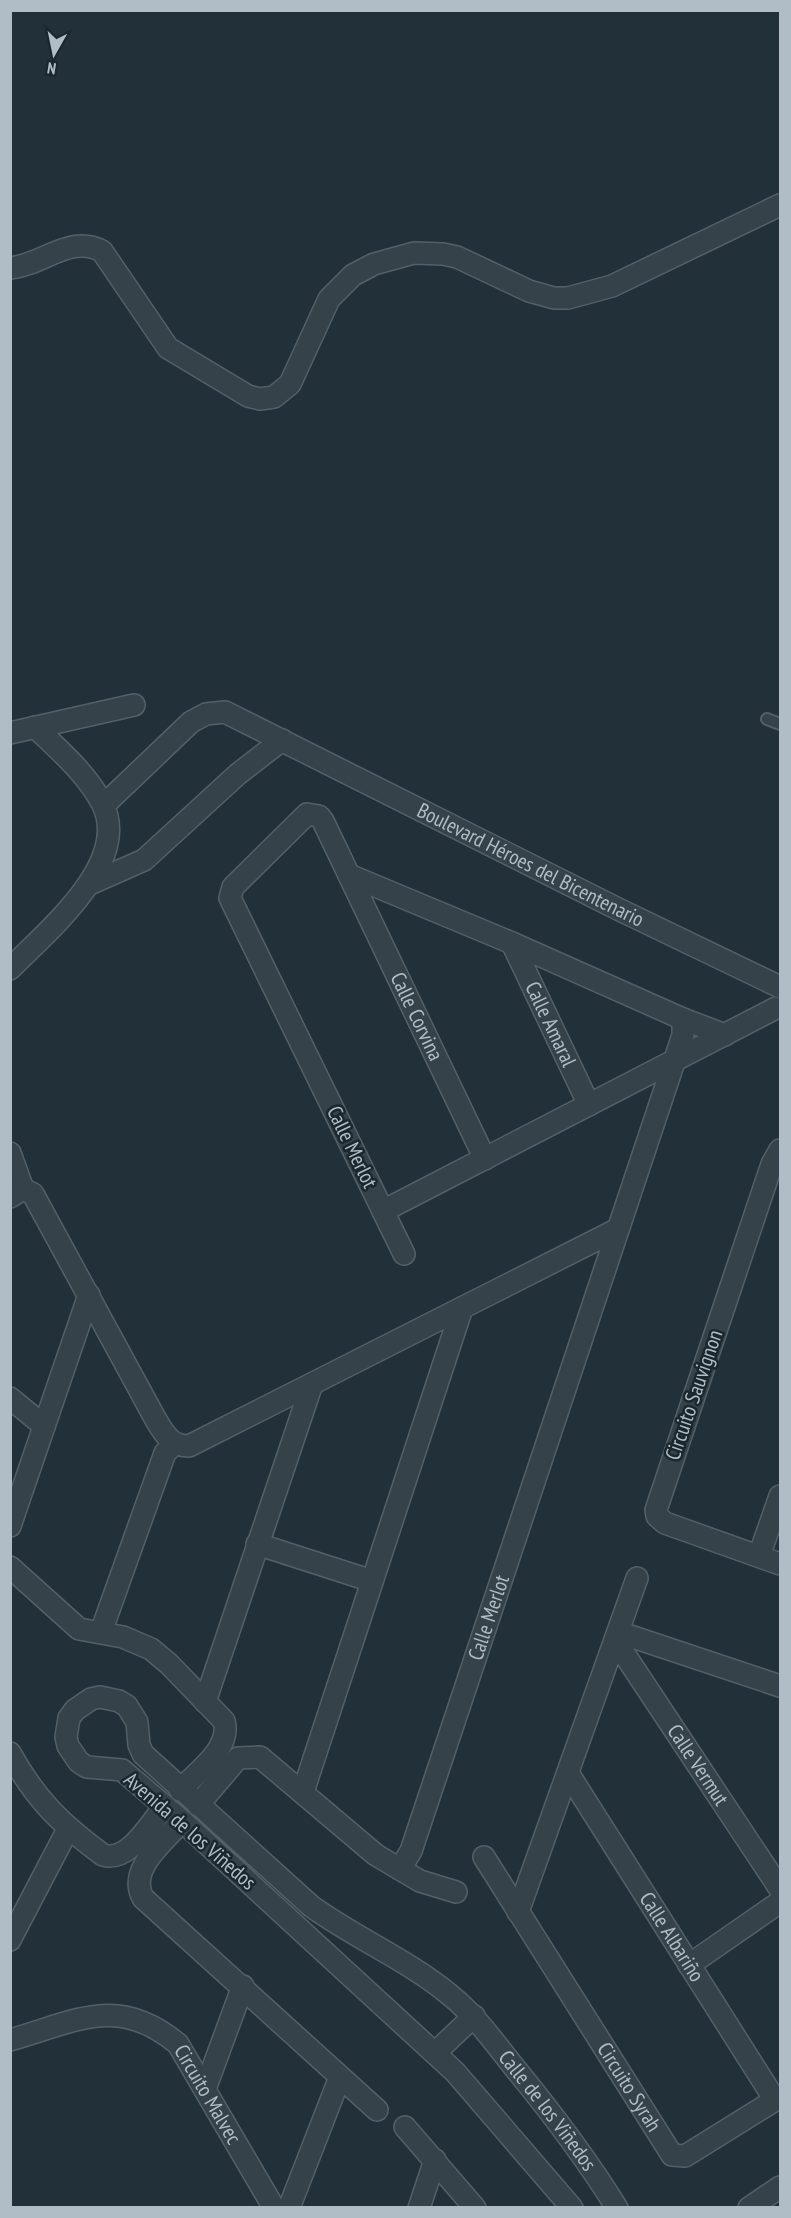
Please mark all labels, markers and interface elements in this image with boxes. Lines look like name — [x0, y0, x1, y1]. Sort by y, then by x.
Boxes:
north arrow — [24, 24, 84, 84]
text: N — [46, 58, 57, 79]
street label: Boulevard Héroes del Bicentenario — [413, 797, 649, 933]
street label: Calle Corvina — [384, 968, 450, 1065]
street label: Calle Amaral — [519, 977, 583, 1071]
street label: Calle Merlot — [321, 1101, 384, 1193]
street label: Circuito Sauvignon — [659, 1326, 728, 1464]
street label: Calle Merlot — [462, 1571, 515, 1664]
street label: Calle Vermut — [662, 1719, 735, 1811]
street label: Avenida de los Viñedos — [119, 1766, 262, 1895]
street label: Calle Albariño — [634, 1887, 711, 1987]
street label: Circuito Syrah — [591, 2037, 668, 2137]
street label: Circuito Malvec — [168, 2039, 248, 2149]
street label: Calle de los Viñedos — [493, 2044, 603, 2176]

